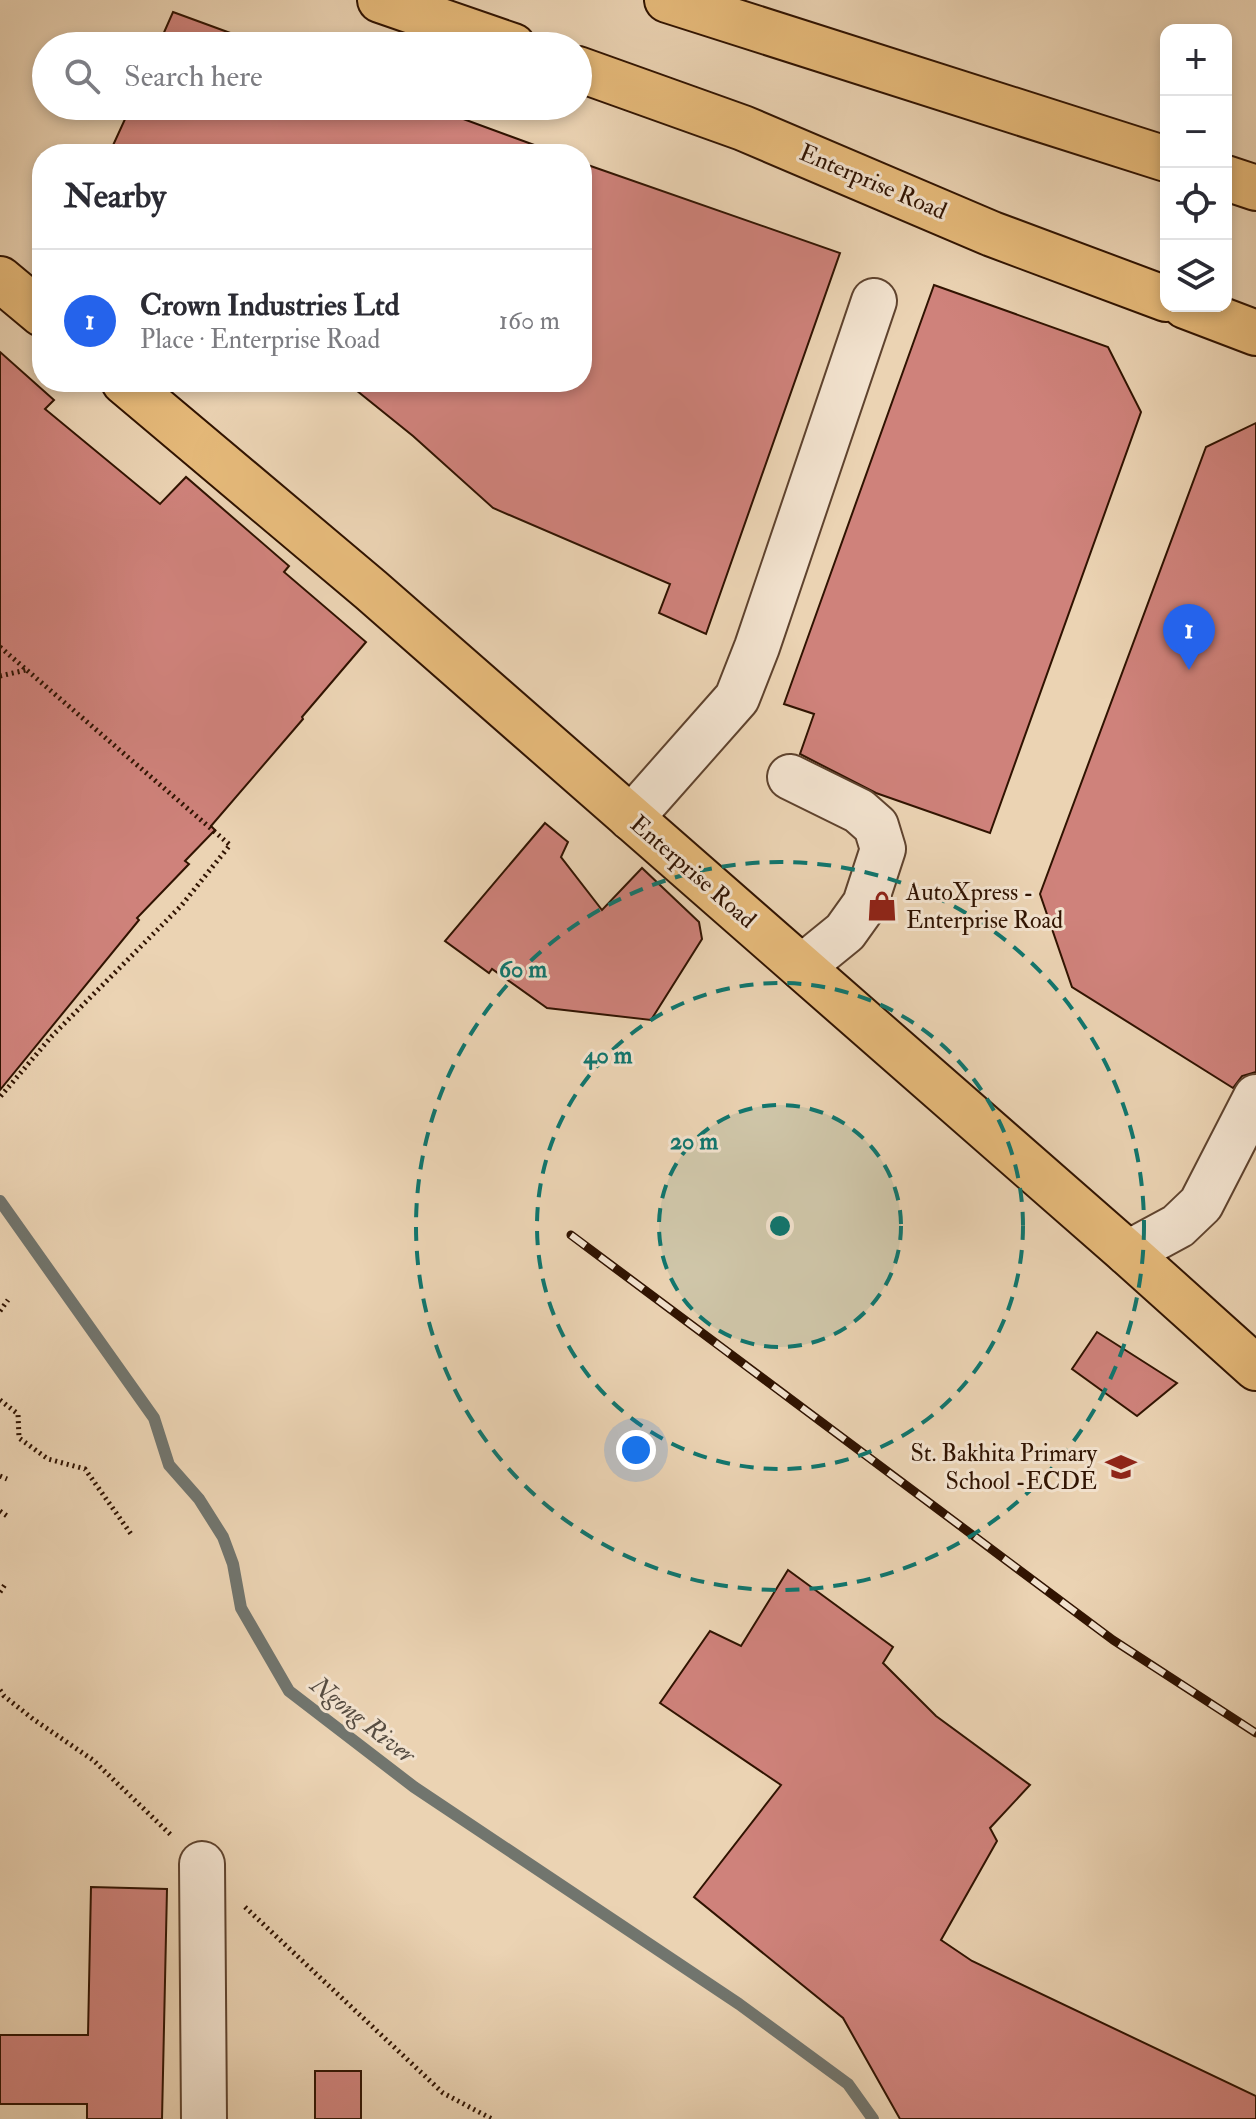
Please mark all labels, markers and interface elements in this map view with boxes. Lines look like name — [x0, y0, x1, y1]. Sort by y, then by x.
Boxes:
map controls — [1160, 24, 1232, 312]
button: + — [1160, 24, 1232, 96]
search box — [32, 32, 592, 120]
icon: search — [60, 54, 104, 98]
text: Search here — [124, 58, 263, 95]
button: − — [1160, 96, 1232, 168]
street label: Enterprise Road — [795, 137, 952, 227]
button: locate — [1160, 168, 1232, 240]
text: Nearby — [64, 175, 166, 218]
button: layers — [1160, 240, 1232, 312]
text: Crown Industries Ltd — [140, 287, 399, 324]
text: 1 — [85, 305, 95, 337]
text: 160 m — [499, 305, 560, 337]
text: Place · Enterprise Road — [140, 324, 380, 356]
pin: 1 — [1163, 604, 1215, 670]
street label: Enterprise Road — [624, 809, 763, 935]
place label: AutoXpress - Enterprise Road — [905, 877, 1063, 936]
shop icon: AutoXpress - Enterprise Road — [865, 889, 899, 923]
text: 60 m — [499, 954, 547, 985]
text: 40 m — [583, 1040, 633, 1071]
text: 20 m — [670, 1126, 718, 1157]
centre of rings — [766, 1212, 794, 1240]
your location — [616, 1430, 656, 1470]
place label: St. Bakhita Primary School -ECDE — [911, 1438, 1097, 1497]
school or university icon: St. Bakhita Primary School -ECDE — [1104, 1450, 1138, 1484]
water label: Ngong River — [303, 1668, 423, 1772]

